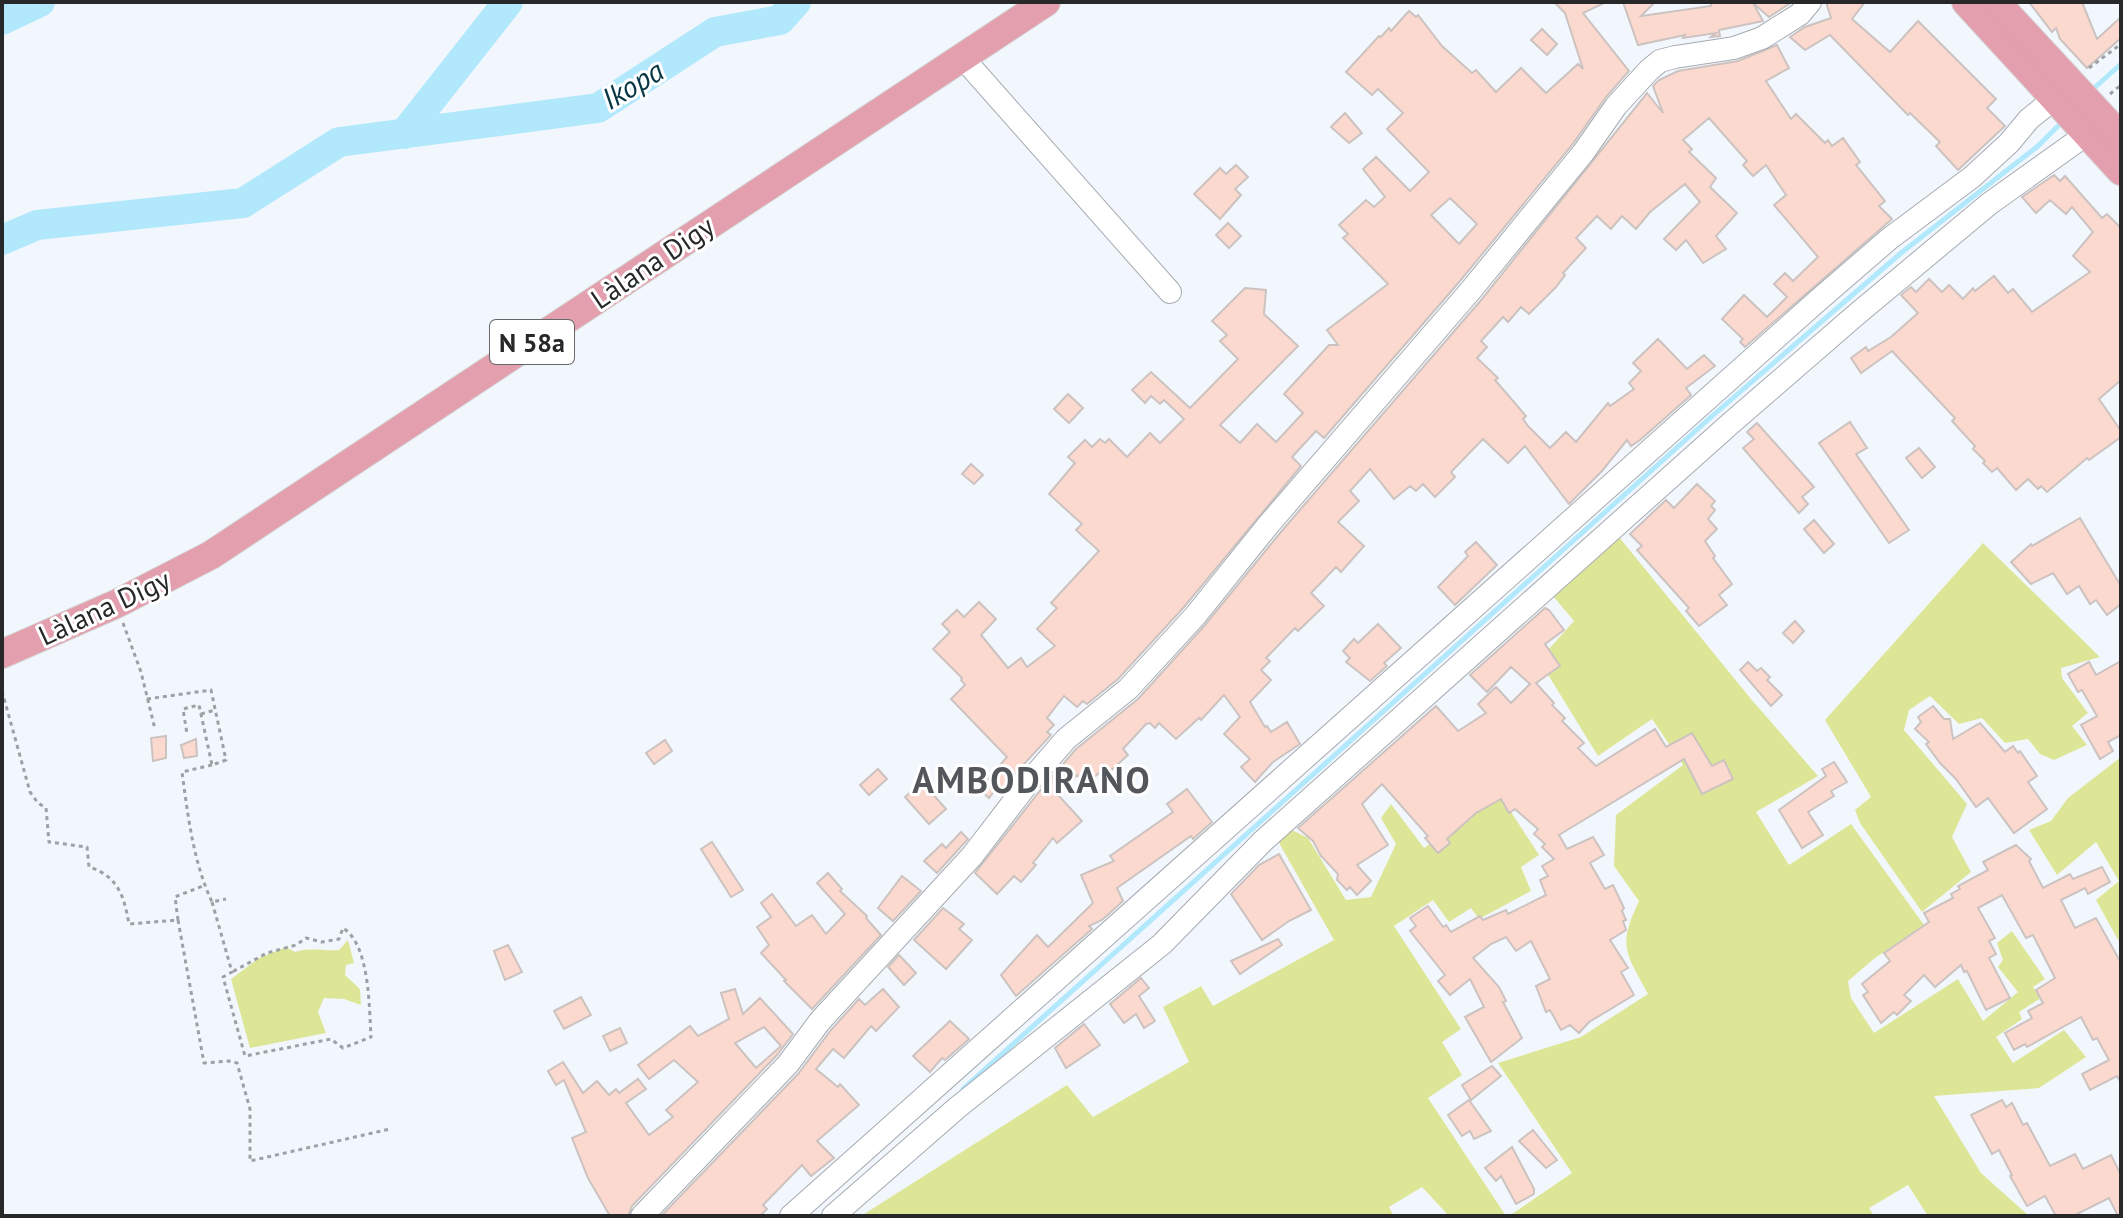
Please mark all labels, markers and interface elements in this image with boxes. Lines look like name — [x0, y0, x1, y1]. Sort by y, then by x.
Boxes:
water label: Ikopa — [594, 50, 671, 118]
street label: Làlana Digy — [583, 207, 721, 317]
road number: N 58a — [490, 320, 574, 364]
street label: Làlana Digy — [32, 560, 176, 654]
district label: AMBODIRANO — [912, 756, 1152, 803]

